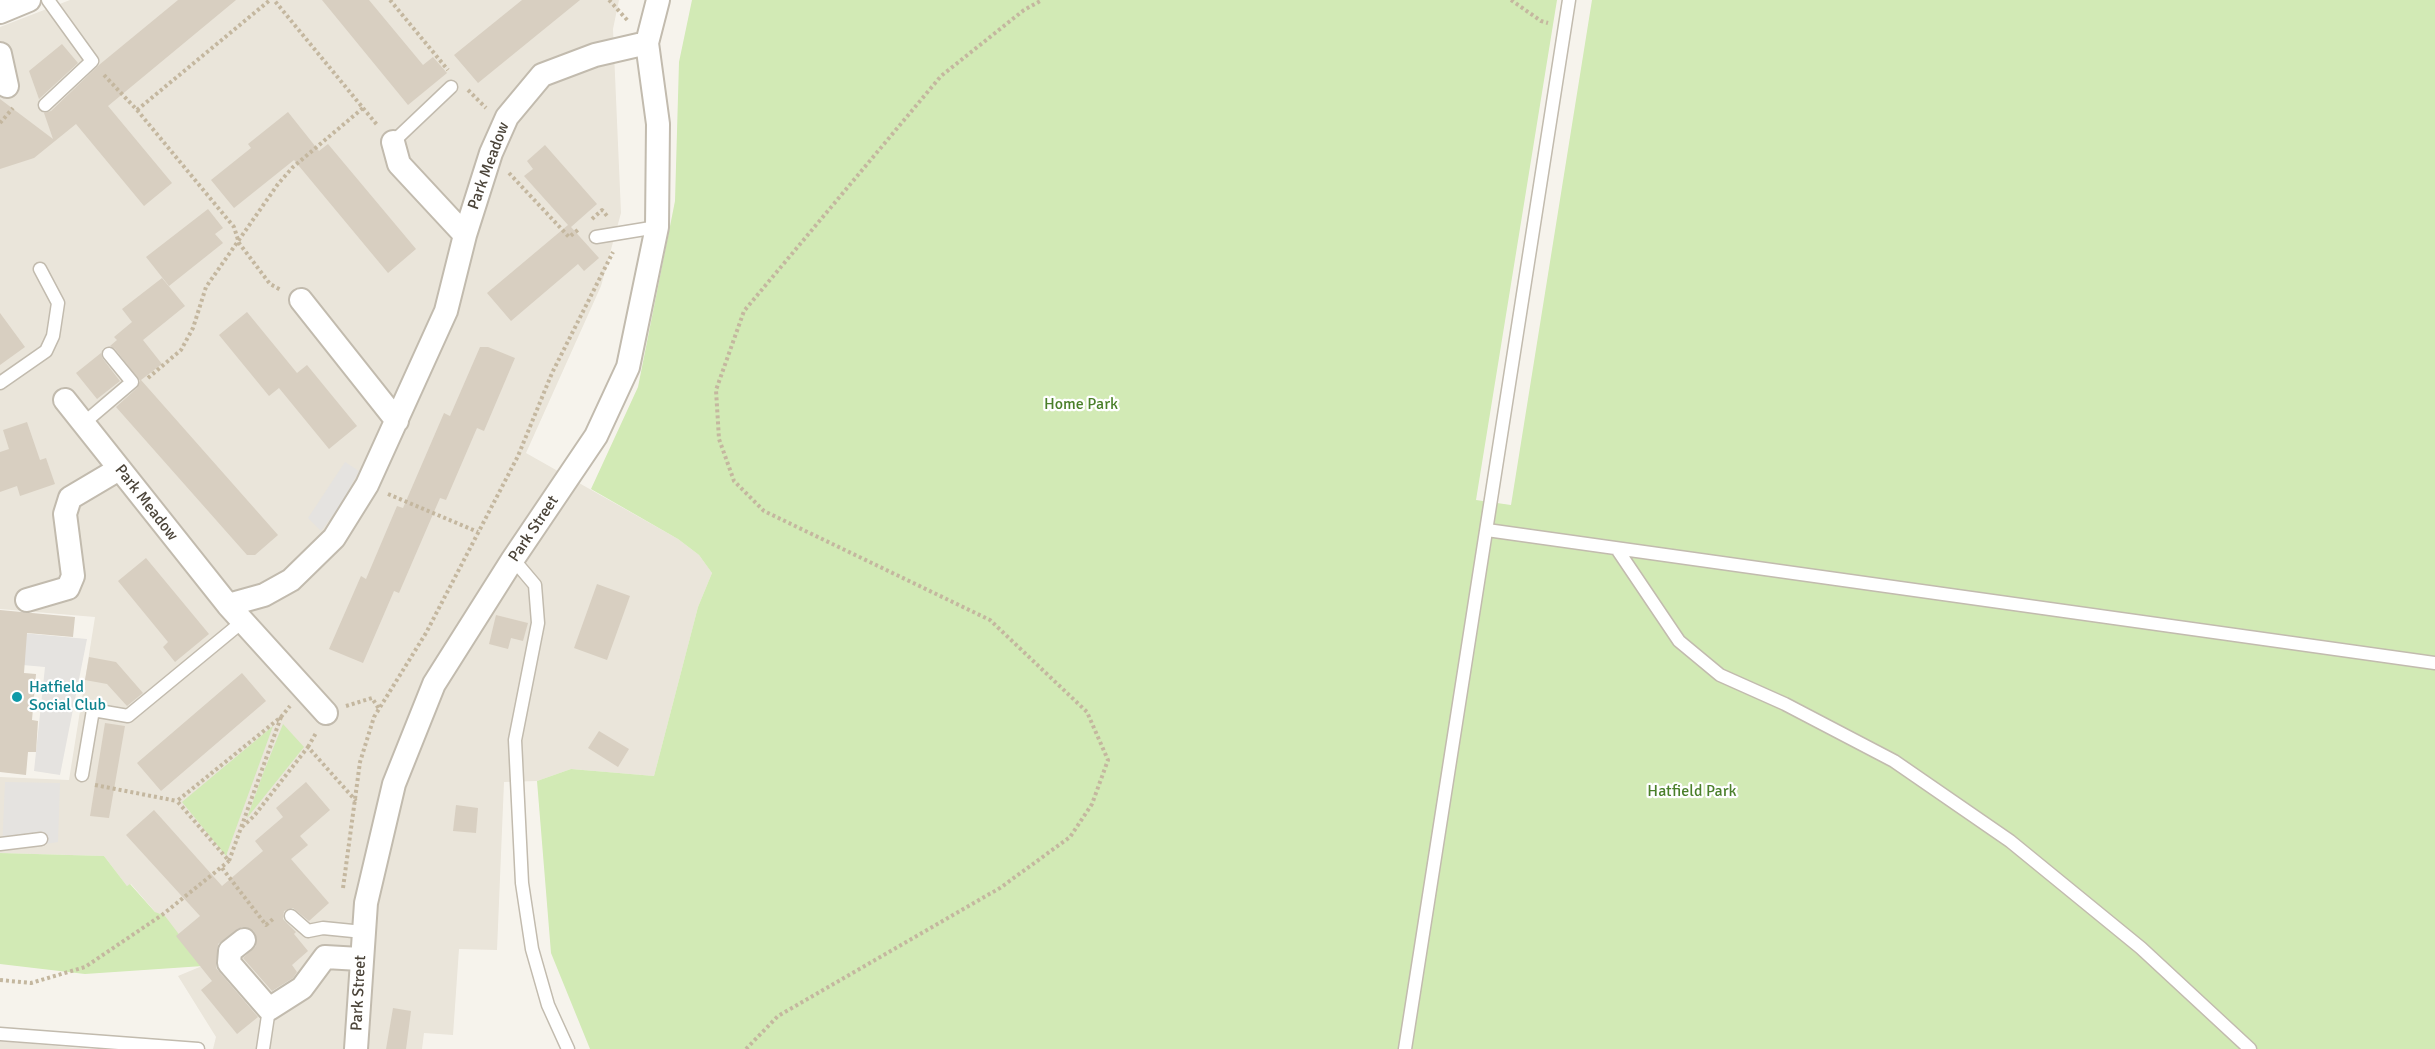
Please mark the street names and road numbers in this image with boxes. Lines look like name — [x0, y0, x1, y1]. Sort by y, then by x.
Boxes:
street label: Park Meadow — [464, 120, 514, 212]
street label: Park Meadow — [110, 461, 182, 545]
street label: Park Street — [505, 492, 563, 566]
street label: Park Street — [347, 955, 371, 1031]

